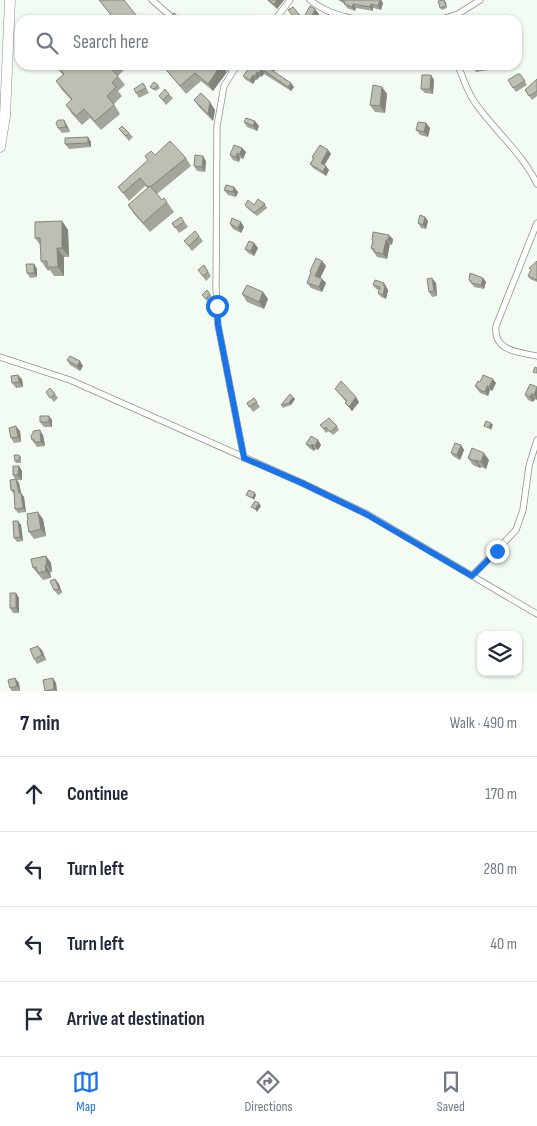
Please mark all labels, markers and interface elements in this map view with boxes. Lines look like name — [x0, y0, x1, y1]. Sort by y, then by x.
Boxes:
search box — [15, 15, 522, 70]
icon: search — [33, 29, 61, 57]
text: Search here — [73, 31, 149, 54]
route start — [206, 295, 229, 318]
route end — [486, 540, 509, 563]
map controls — [477, 631, 522, 676]
button: layers — [477, 631, 522, 676]
text: 7 min — [20, 711, 60, 736]
text: Walk · 490 m — [450, 714, 517, 733]
icon: ahead — [20, 780, 48, 808]
text: Continue — [67, 783, 128, 806]
text: 170 m — [485, 785, 517, 804]
icon: left — [20, 855, 48, 883]
text: Turn left — [67, 858, 124, 881]
text: 280 m — [483, 860, 517, 879]
icon: left — [20, 930, 48, 958]
text: Turn left — [67, 933, 124, 956]
text: 40 m — [490, 935, 517, 954]
icon: arrive — [20, 1005, 48, 1033]
text: Arrive at destination — [67, 1008, 205, 1031]
tab: Map — [72, 1068, 100, 1115]
tab: Directions — [244, 1068, 293, 1115]
tab: Saved — [437, 1068, 465, 1115]

